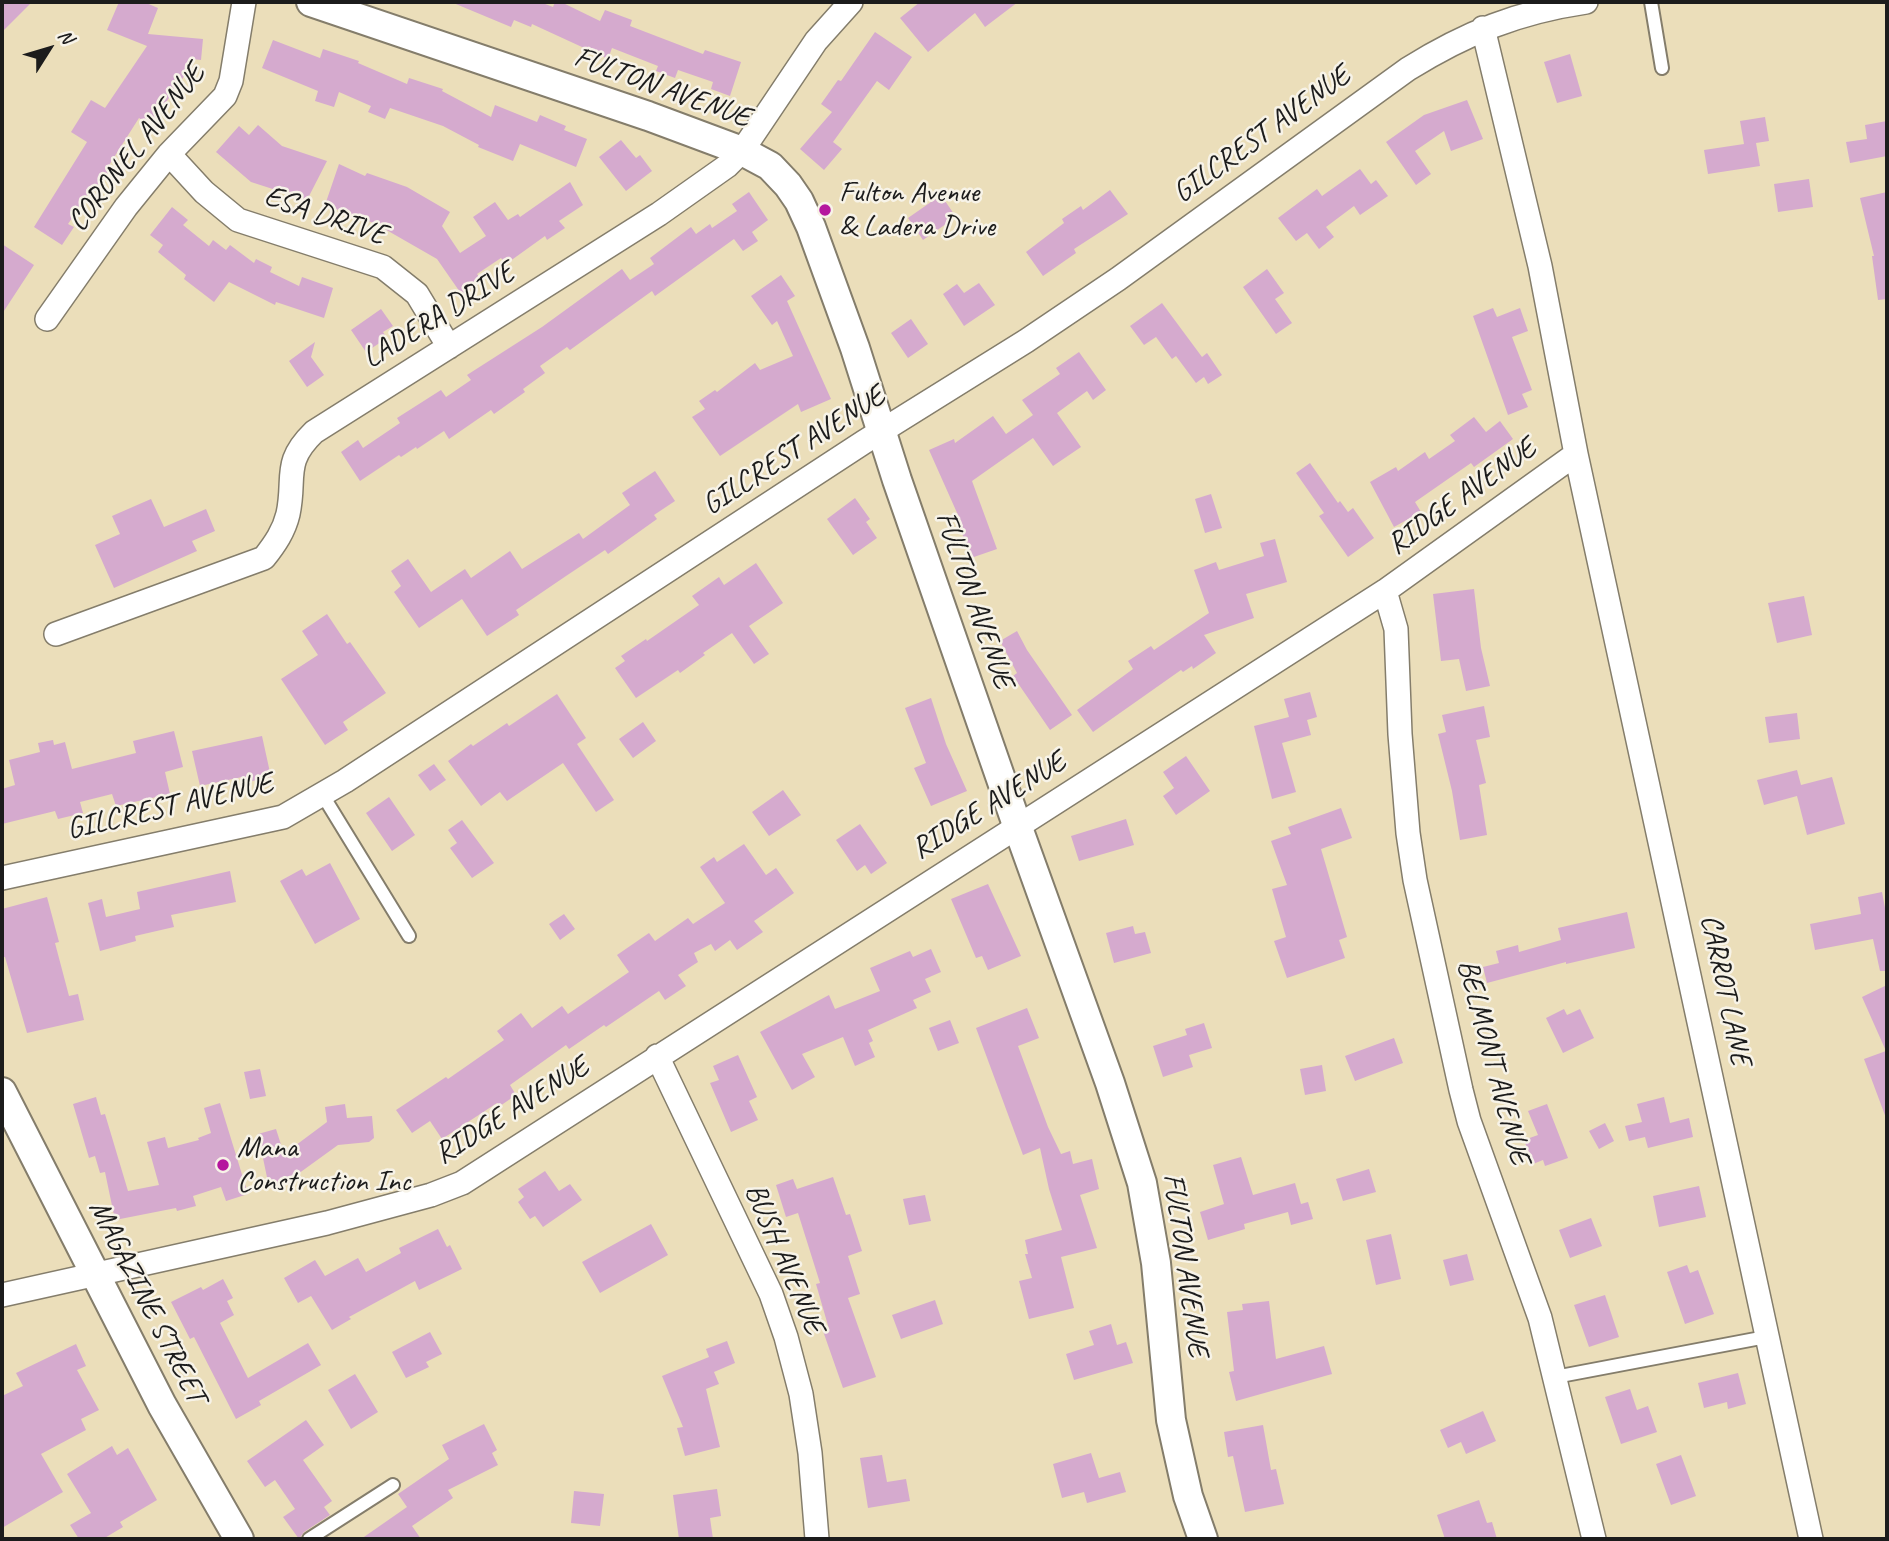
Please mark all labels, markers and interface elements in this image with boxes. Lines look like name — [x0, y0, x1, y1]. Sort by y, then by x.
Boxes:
north arrow — [14, 14, 84, 84]
text: N — [53, 24, 79, 48]
street label: FULTON AVENUE — [569, 40, 755, 136]
street label: CORONEL AVENUE — [60, 57, 214, 239]
street label: GILCREST AVENUE — [1166, 59, 1358, 211]
place label: Fulton Avenue & Ladera Drive — [839, 175, 995, 246]
street label: ESA DRIVE — [259, 178, 391, 254]
marker: Fulton Avenue & Ladera Drive — [817, 202, 833, 218]
street label: LADERA DRIVE — [356, 255, 522, 377]
street label: GILCREST AVENUE — [696, 379, 892, 523]
street label: RIDGE AVENUE — [1381, 431, 1543, 563]
street label: FULTON AVENUE — [927, 507, 1021, 693]
street label: RIDGE AVENUE — [905, 744, 1073, 868]
street label: GILCREST AVENUE — [63, 766, 277, 848]
street label: CARROT LANE — [1691, 911, 1759, 1069]
street label: BELMONT AVENUE — [1448, 956, 1538, 1168]
street label: RIDGE AVENUE — [428, 1049, 596, 1173]
place label: Mana Construction Inc — [237, 1130, 410, 1200]
marker: Mana Construction Inc — [215, 1157, 231, 1173]
street label: FULTON AVENUE — [1154, 1171, 1216, 1359]
street label: BUSH AVENUE — [736, 1178, 832, 1340]
street label: MAGAZINE STREET — [80, 1194, 214, 1410]

